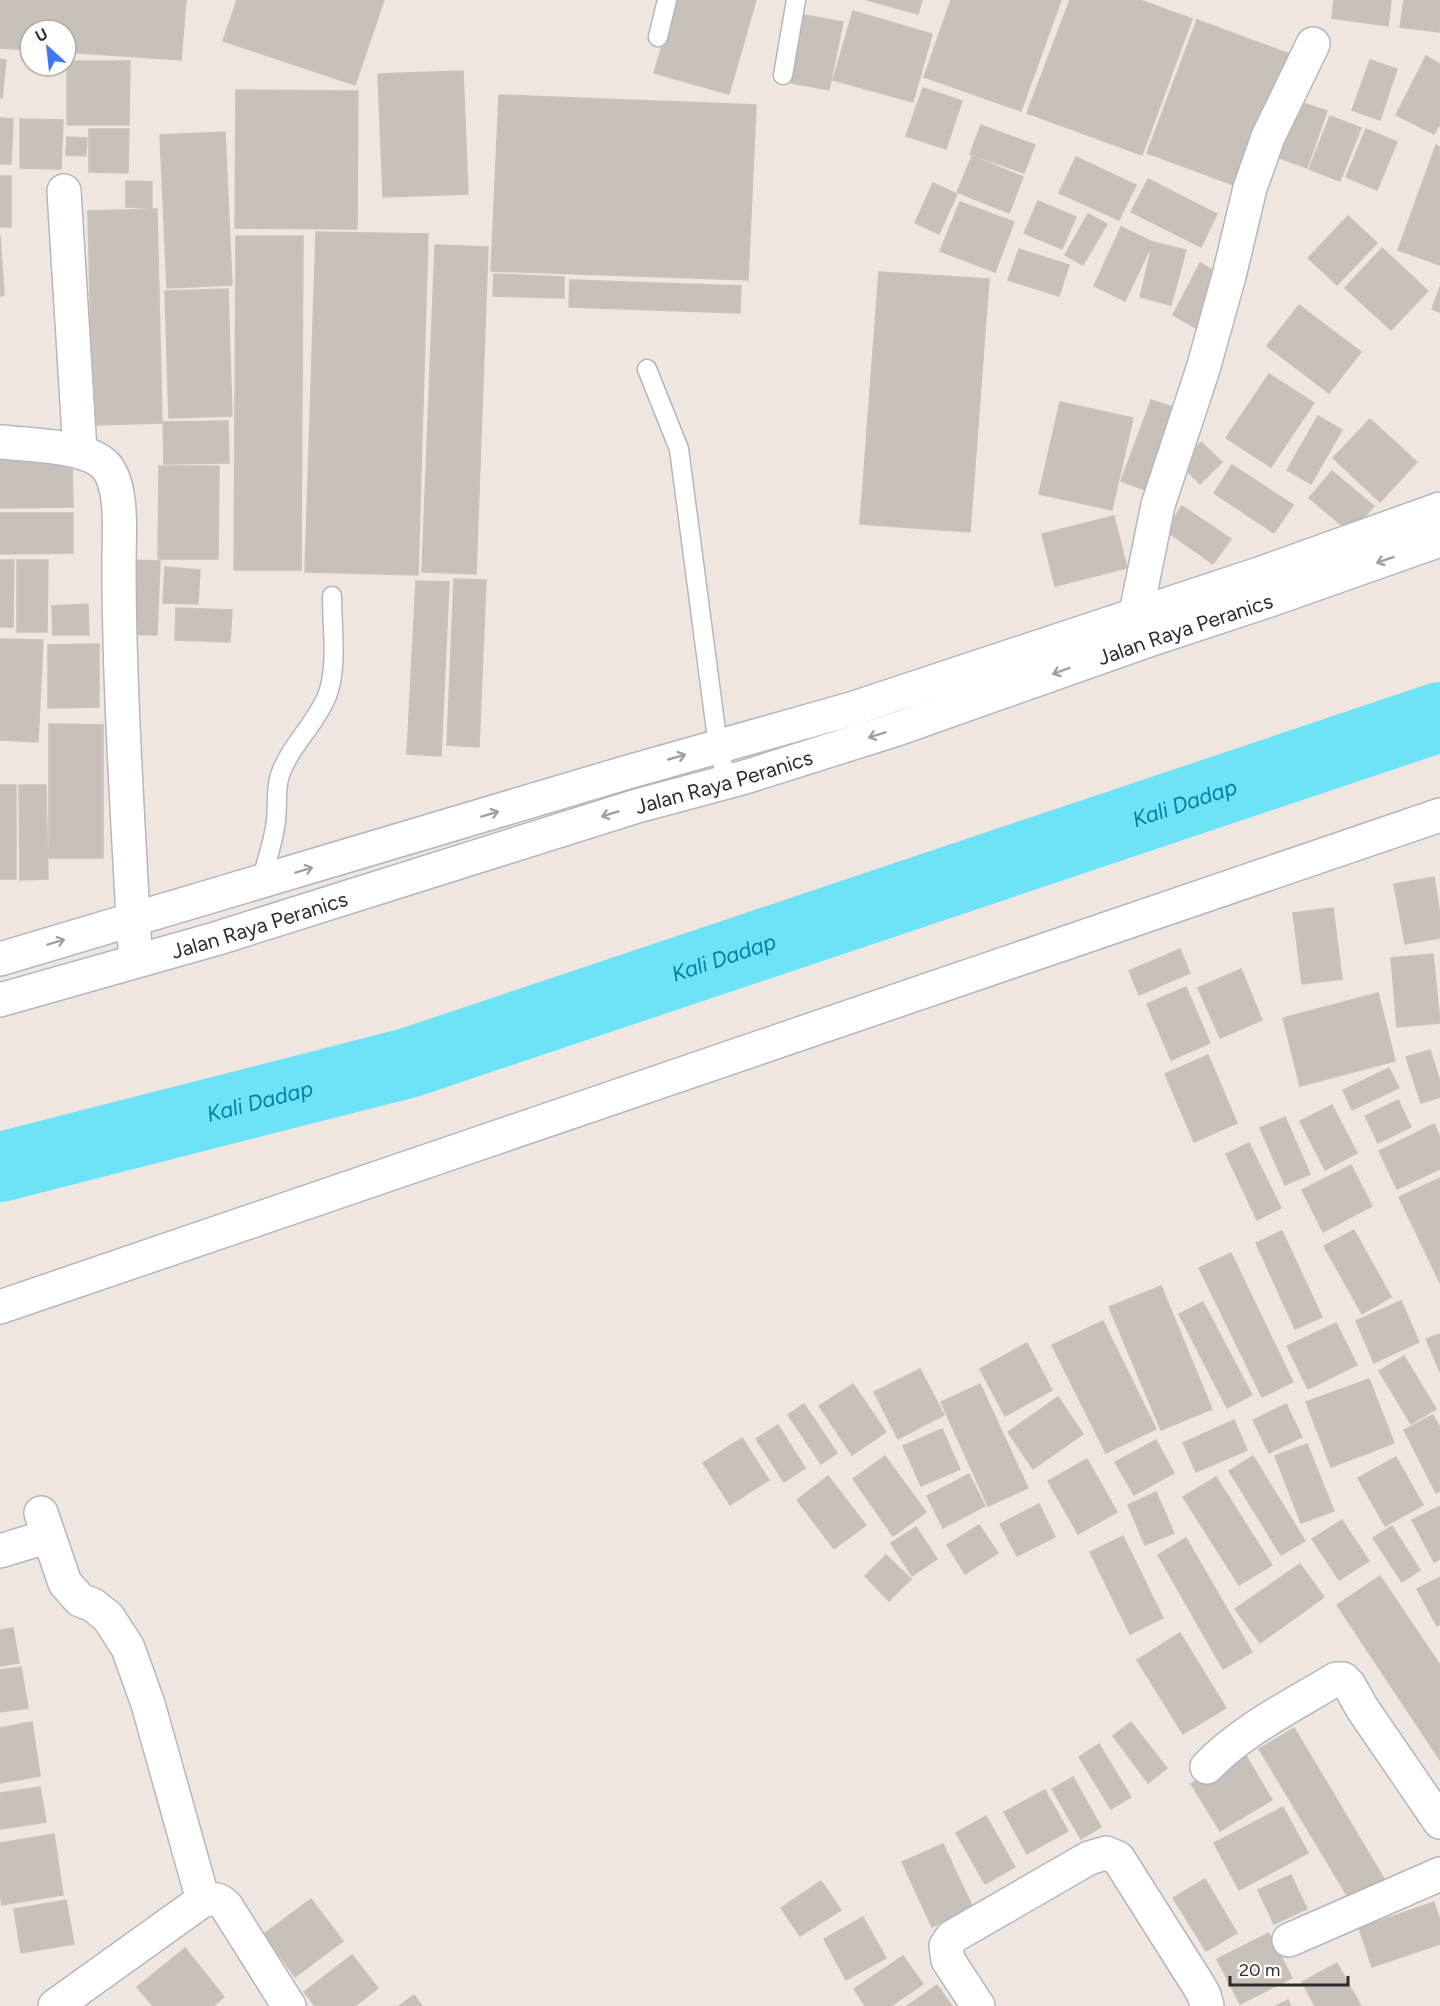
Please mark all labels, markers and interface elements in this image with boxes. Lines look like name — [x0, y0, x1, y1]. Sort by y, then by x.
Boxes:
north arrow — [18, 18, 78, 78]
text: U — [32, 24, 51, 46]
one-way arrow — [1376, 555, 1395, 566]
street label: Jalan Raya Peranics — [1094, 588, 1276, 670]
one-way arrow — [1052, 666, 1071, 677]
one-way arrow — [868, 730, 887, 741]
street label: Jalan Raya Peranics — [632, 744, 815, 818]
one-way arrow — [667, 751, 686, 763]
water label: Kali Dadap — [1129, 773, 1240, 833]
one-way arrow — [481, 808, 500, 819]
one-way arrow — [601, 810, 620, 821]
one-way arrow — [294, 864, 313, 875]
street label: Jalan Raya Peranics — [168, 886, 351, 963]
water label: Kali Dadap — [668, 927, 779, 987]
one-way arrow — [46, 936, 65, 947]
water label: Kali Dadap — [204, 1074, 316, 1127]
scale bar — [1230, 1949, 1348, 1987]
text: 20 m — [1239, 1959, 1280, 1981]

